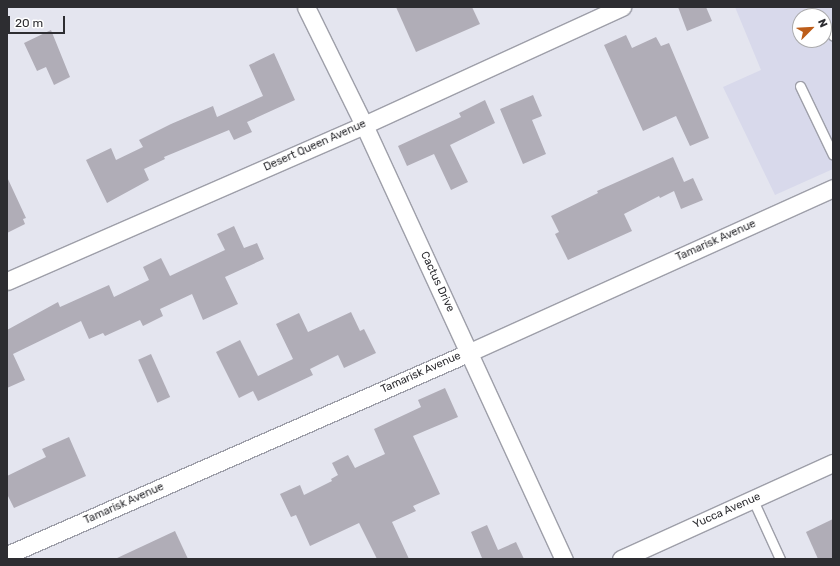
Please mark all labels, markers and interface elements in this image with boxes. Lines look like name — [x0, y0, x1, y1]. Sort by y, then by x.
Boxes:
scale bar — [10, 8, 67, 34]
north arrow — [792, 8, 832, 48]
text: 20 m — [15, 16, 43, 30]
text: N — [815, 17, 830, 30]
street label: Desert Queen Avenue — [262, 117, 368, 175]
street label: Tamarisk Avenue — [674, 217, 758, 265]
street label: Cactus Drive — [417, 250, 457, 314]
street label: Tamarisk Avenue — [379, 349, 463, 397]
street label: Tamarisk Avenue — [82, 480, 166, 528]
street label: Yucca Avenue — [691, 490, 763, 532]

